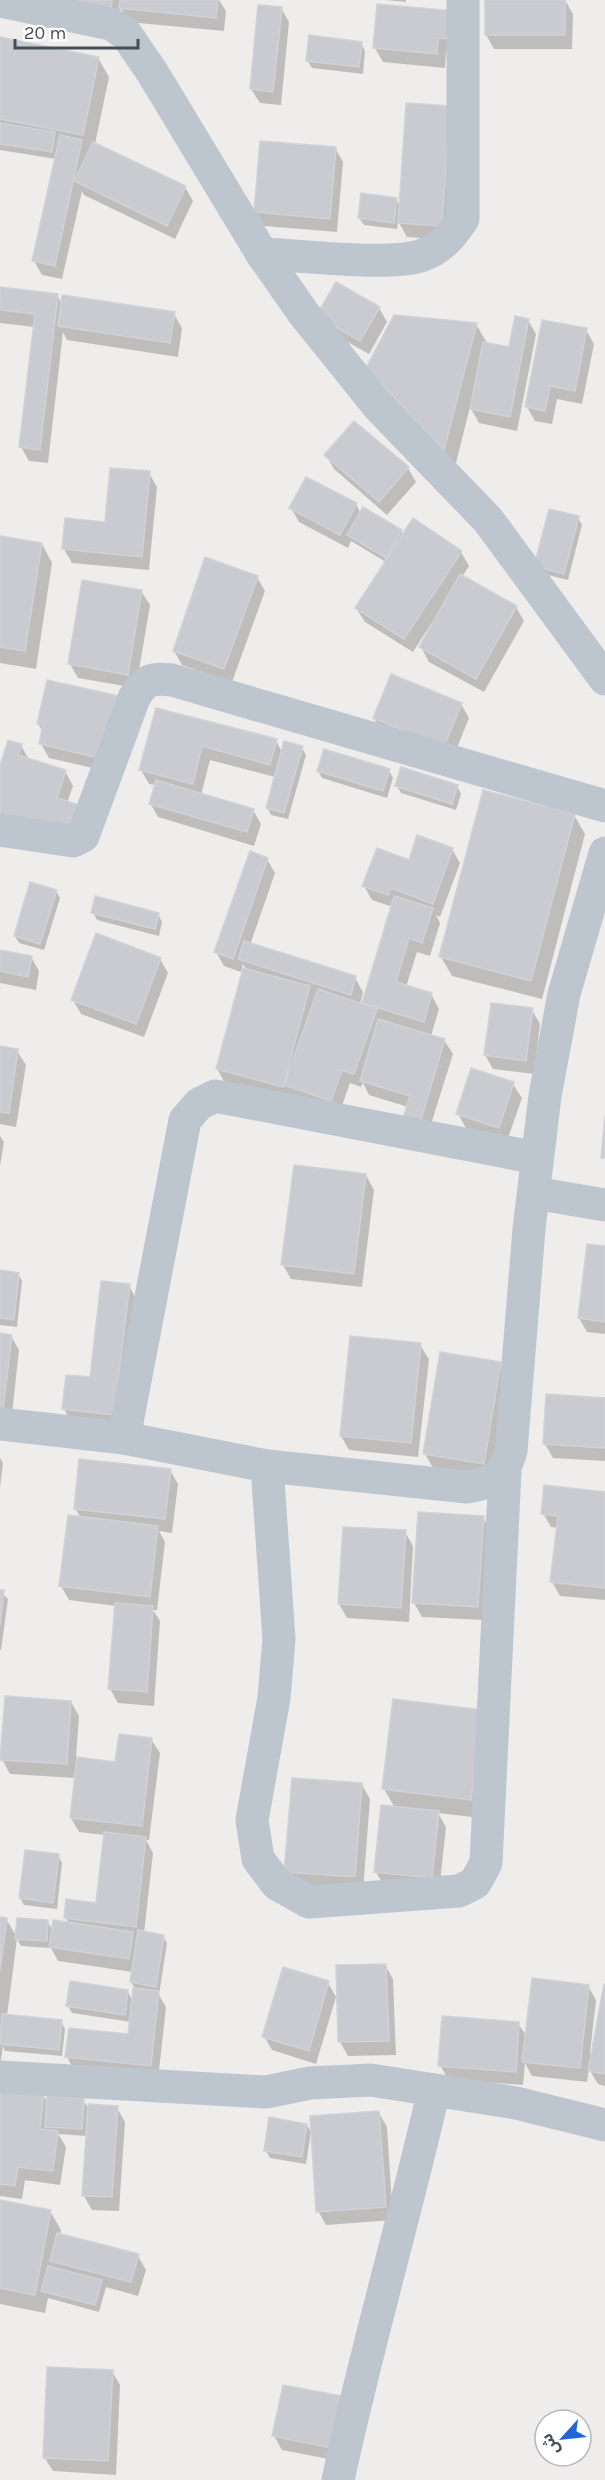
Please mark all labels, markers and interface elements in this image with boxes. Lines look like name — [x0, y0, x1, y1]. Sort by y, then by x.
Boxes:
scale bar — [15, 12, 138, 50]
text: 20 m — [24, 22, 66, 44]
north arrow — [533, 2408, 593, 2468]
text: ش — [537, 2430, 564, 2459]

